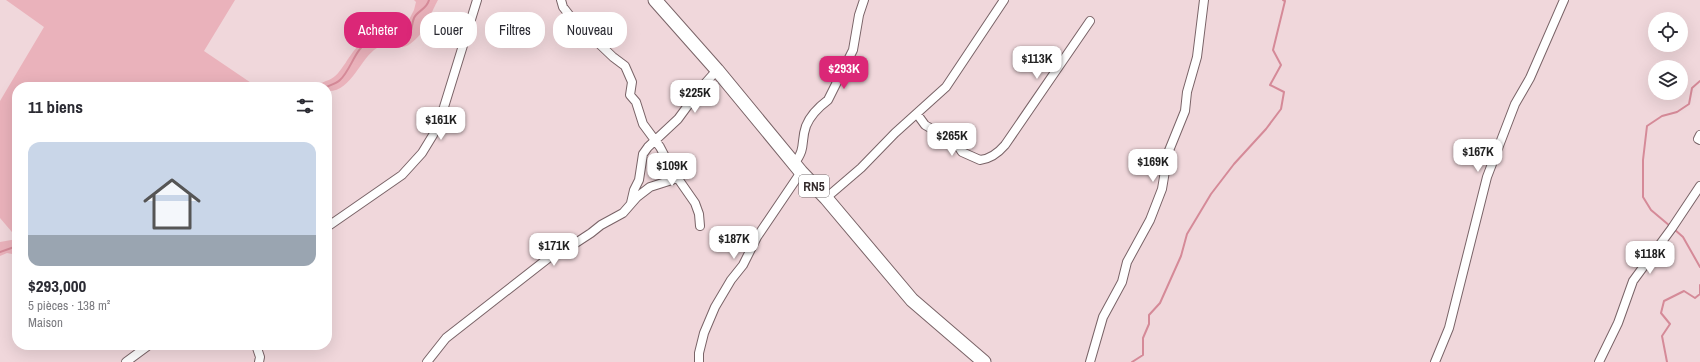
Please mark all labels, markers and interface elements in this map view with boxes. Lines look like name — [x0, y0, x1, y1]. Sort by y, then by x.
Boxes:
chip: Acheter — [344, 12, 412, 48]
chip: Louer — [420, 12, 477, 48]
chip: Filtres — [485, 12, 545, 48]
chip: Nouveau — [553, 12, 627, 48]
map controls — [1648, 12, 1688, 100]
button: locate — [1648, 12, 1688, 52]
pin: $113K — [1009, 46, 1065, 80]
text: $113K — [1022, 50, 1052, 67]
pin: $293K — [816, 56, 872, 90]
text: $293K — [828, 60, 860, 77]
button: layers — [1648, 60, 1688, 100]
pin: $225K — [667, 80, 723, 114]
text: $225K — [679, 84, 711, 101]
text: 11 biens — [28, 95, 83, 118]
icon: filters — [294, 95, 316, 117]
pin: $161K — [413, 107, 469, 141]
text: $161K — [425, 111, 457, 128]
pin: $265K — [924, 123, 980, 157]
text: $265K — [936, 127, 968, 144]
pin: $167K — [1450, 139, 1506, 173]
text: $167K — [1462, 143, 1494, 160]
pin: $169K — [1125, 149, 1181, 183]
pin: $109K — [644, 153, 700, 187]
text: $169K — [1137, 153, 1169, 170]
text: $109K — [656, 157, 688, 174]
icon: home — [136, 168, 208, 240]
road number: RN5 — [799, 175, 829, 197]
pin: $187K — [706, 226, 762, 260]
text: $187K — [718, 230, 750, 247]
pin: $171K — [526, 233, 582, 267]
text: $171K — [538, 237, 570, 254]
pin: $118K — [1622, 241, 1678, 275]
text: $118K — [1635, 245, 1665, 262]
text: $293,000 — [28, 274, 86, 297]
text: 5 pièces · 138 m² — [28, 297, 110, 314]
text: Maison — [28, 314, 63, 331]

